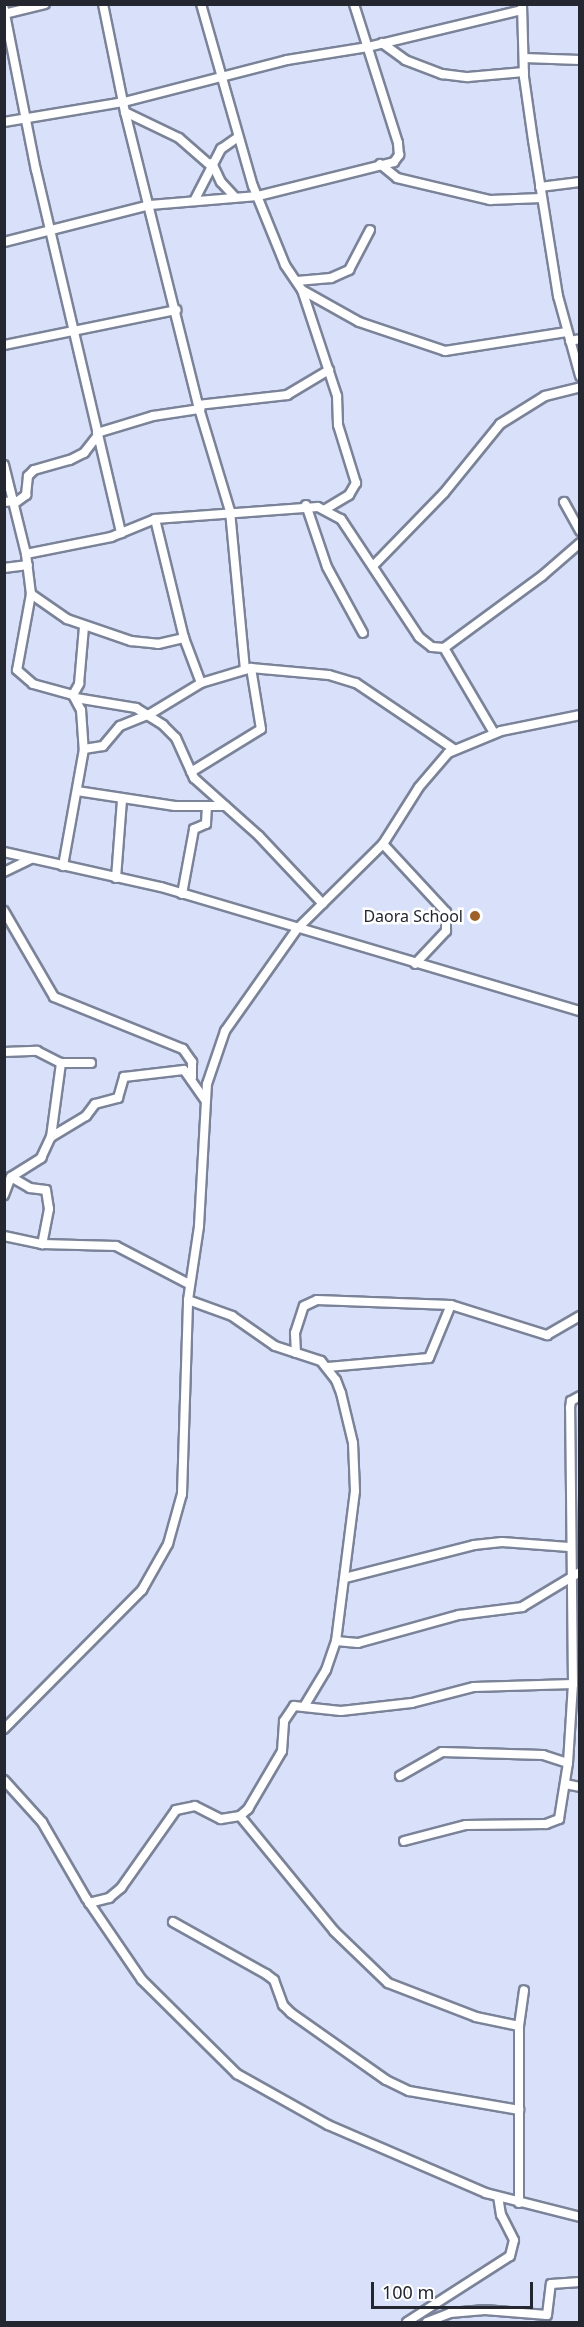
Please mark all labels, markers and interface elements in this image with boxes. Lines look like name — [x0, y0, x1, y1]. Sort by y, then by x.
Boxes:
place label: Daora School — [363, 906, 463, 926]
marker: Daora School — [468, 909, 482, 923]
scale bar — [374, 2270, 536, 2308]
text: 100 m — [382, 2280, 434, 2304]

